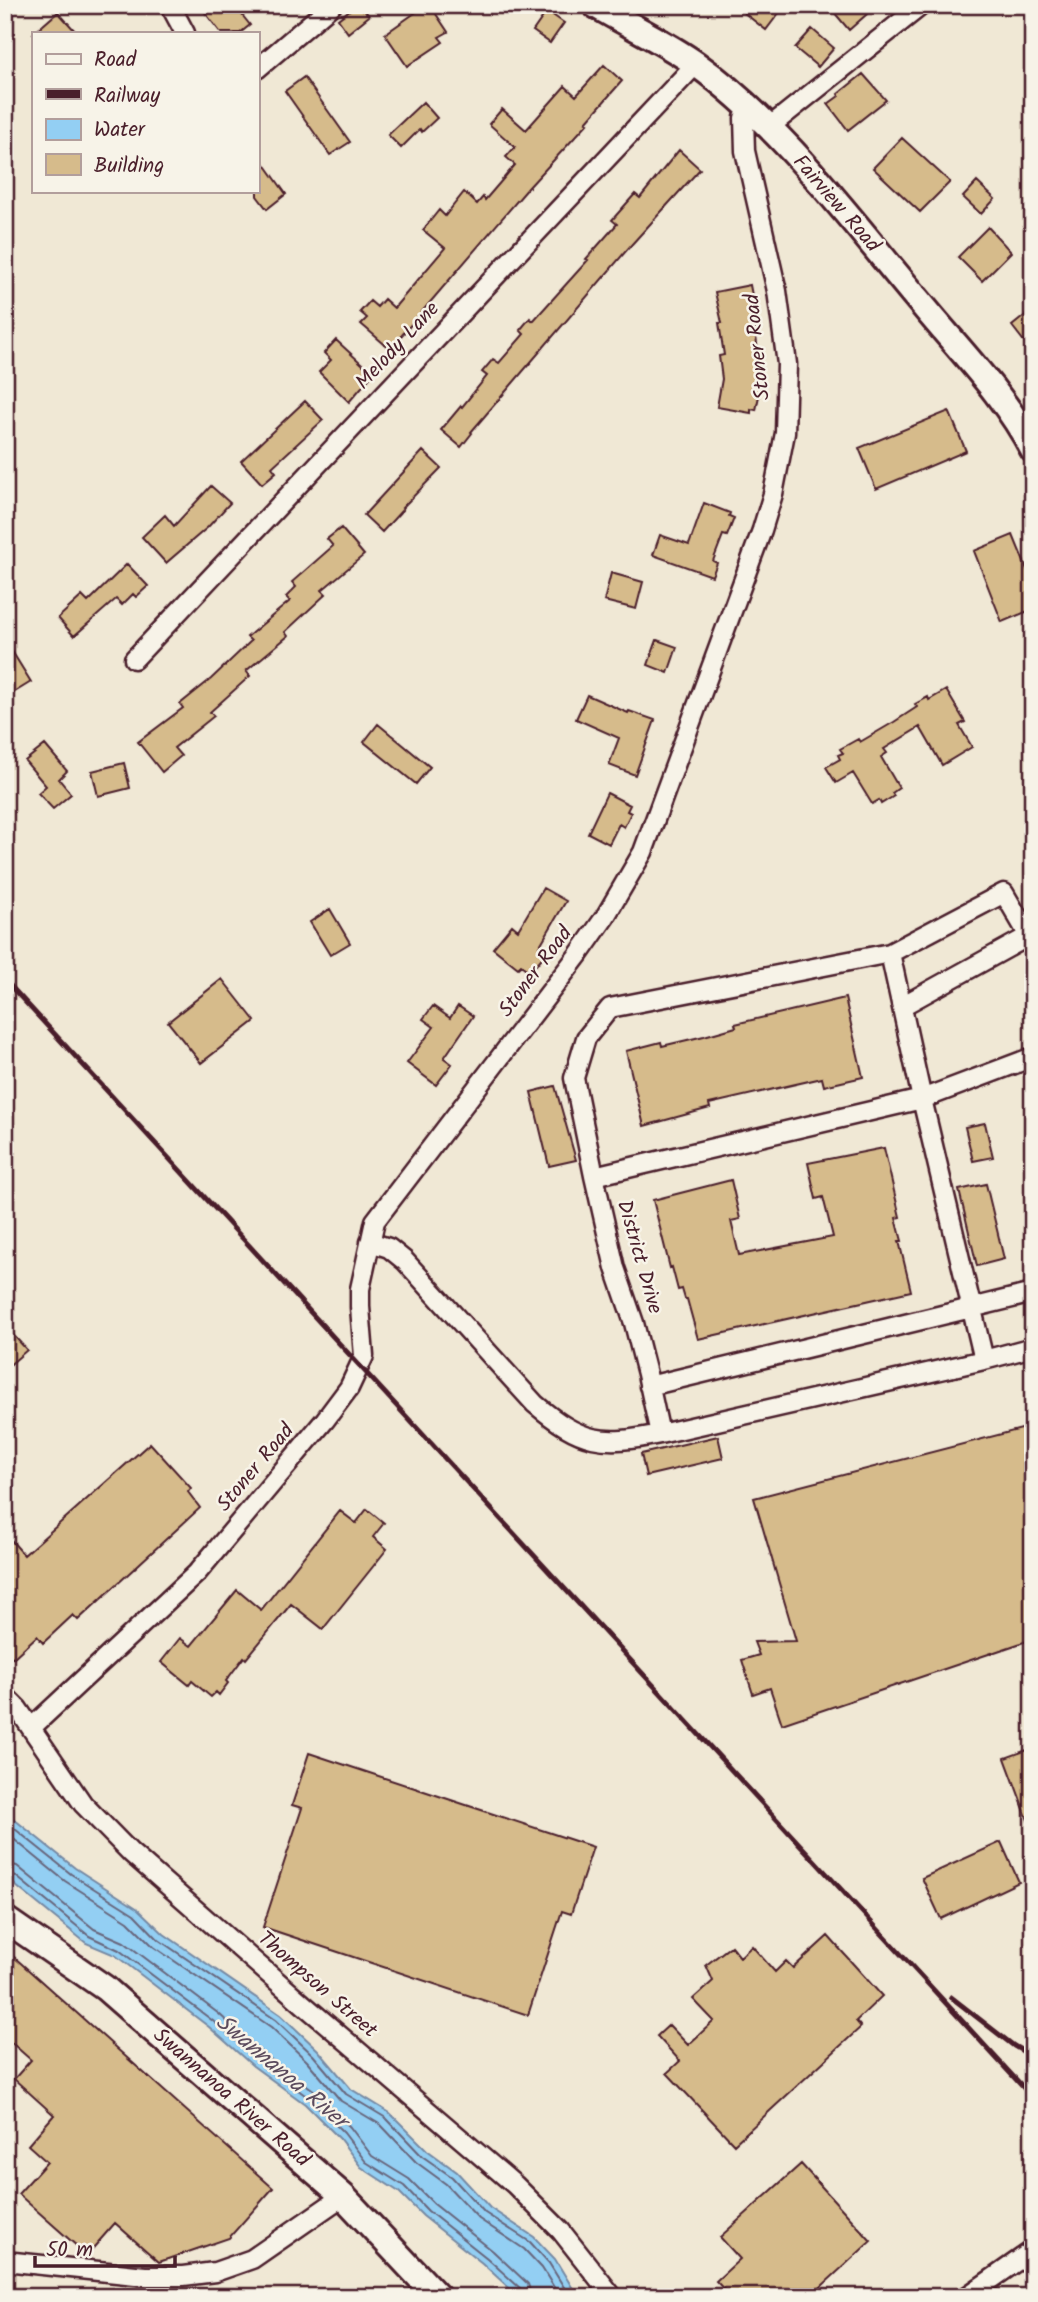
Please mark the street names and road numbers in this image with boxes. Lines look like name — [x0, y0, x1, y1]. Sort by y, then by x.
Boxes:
street label: Fairview Road — [784, 148, 888, 261]
street label: Stoner Road — [736, 292, 780, 402]
street label: Melody Lane — [348, 294, 448, 398]
street label: Stoner Road — [491, 919, 582, 1025]
street label: District Drive — [607, 1196, 671, 1318]
street label: Stoner Road — [209, 1416, 303, 1520]
street label: Thompson Street — [250, 1923, 385, 2047]
street label: Swannanoa River Road — [145, 2020, 317, 2176]

